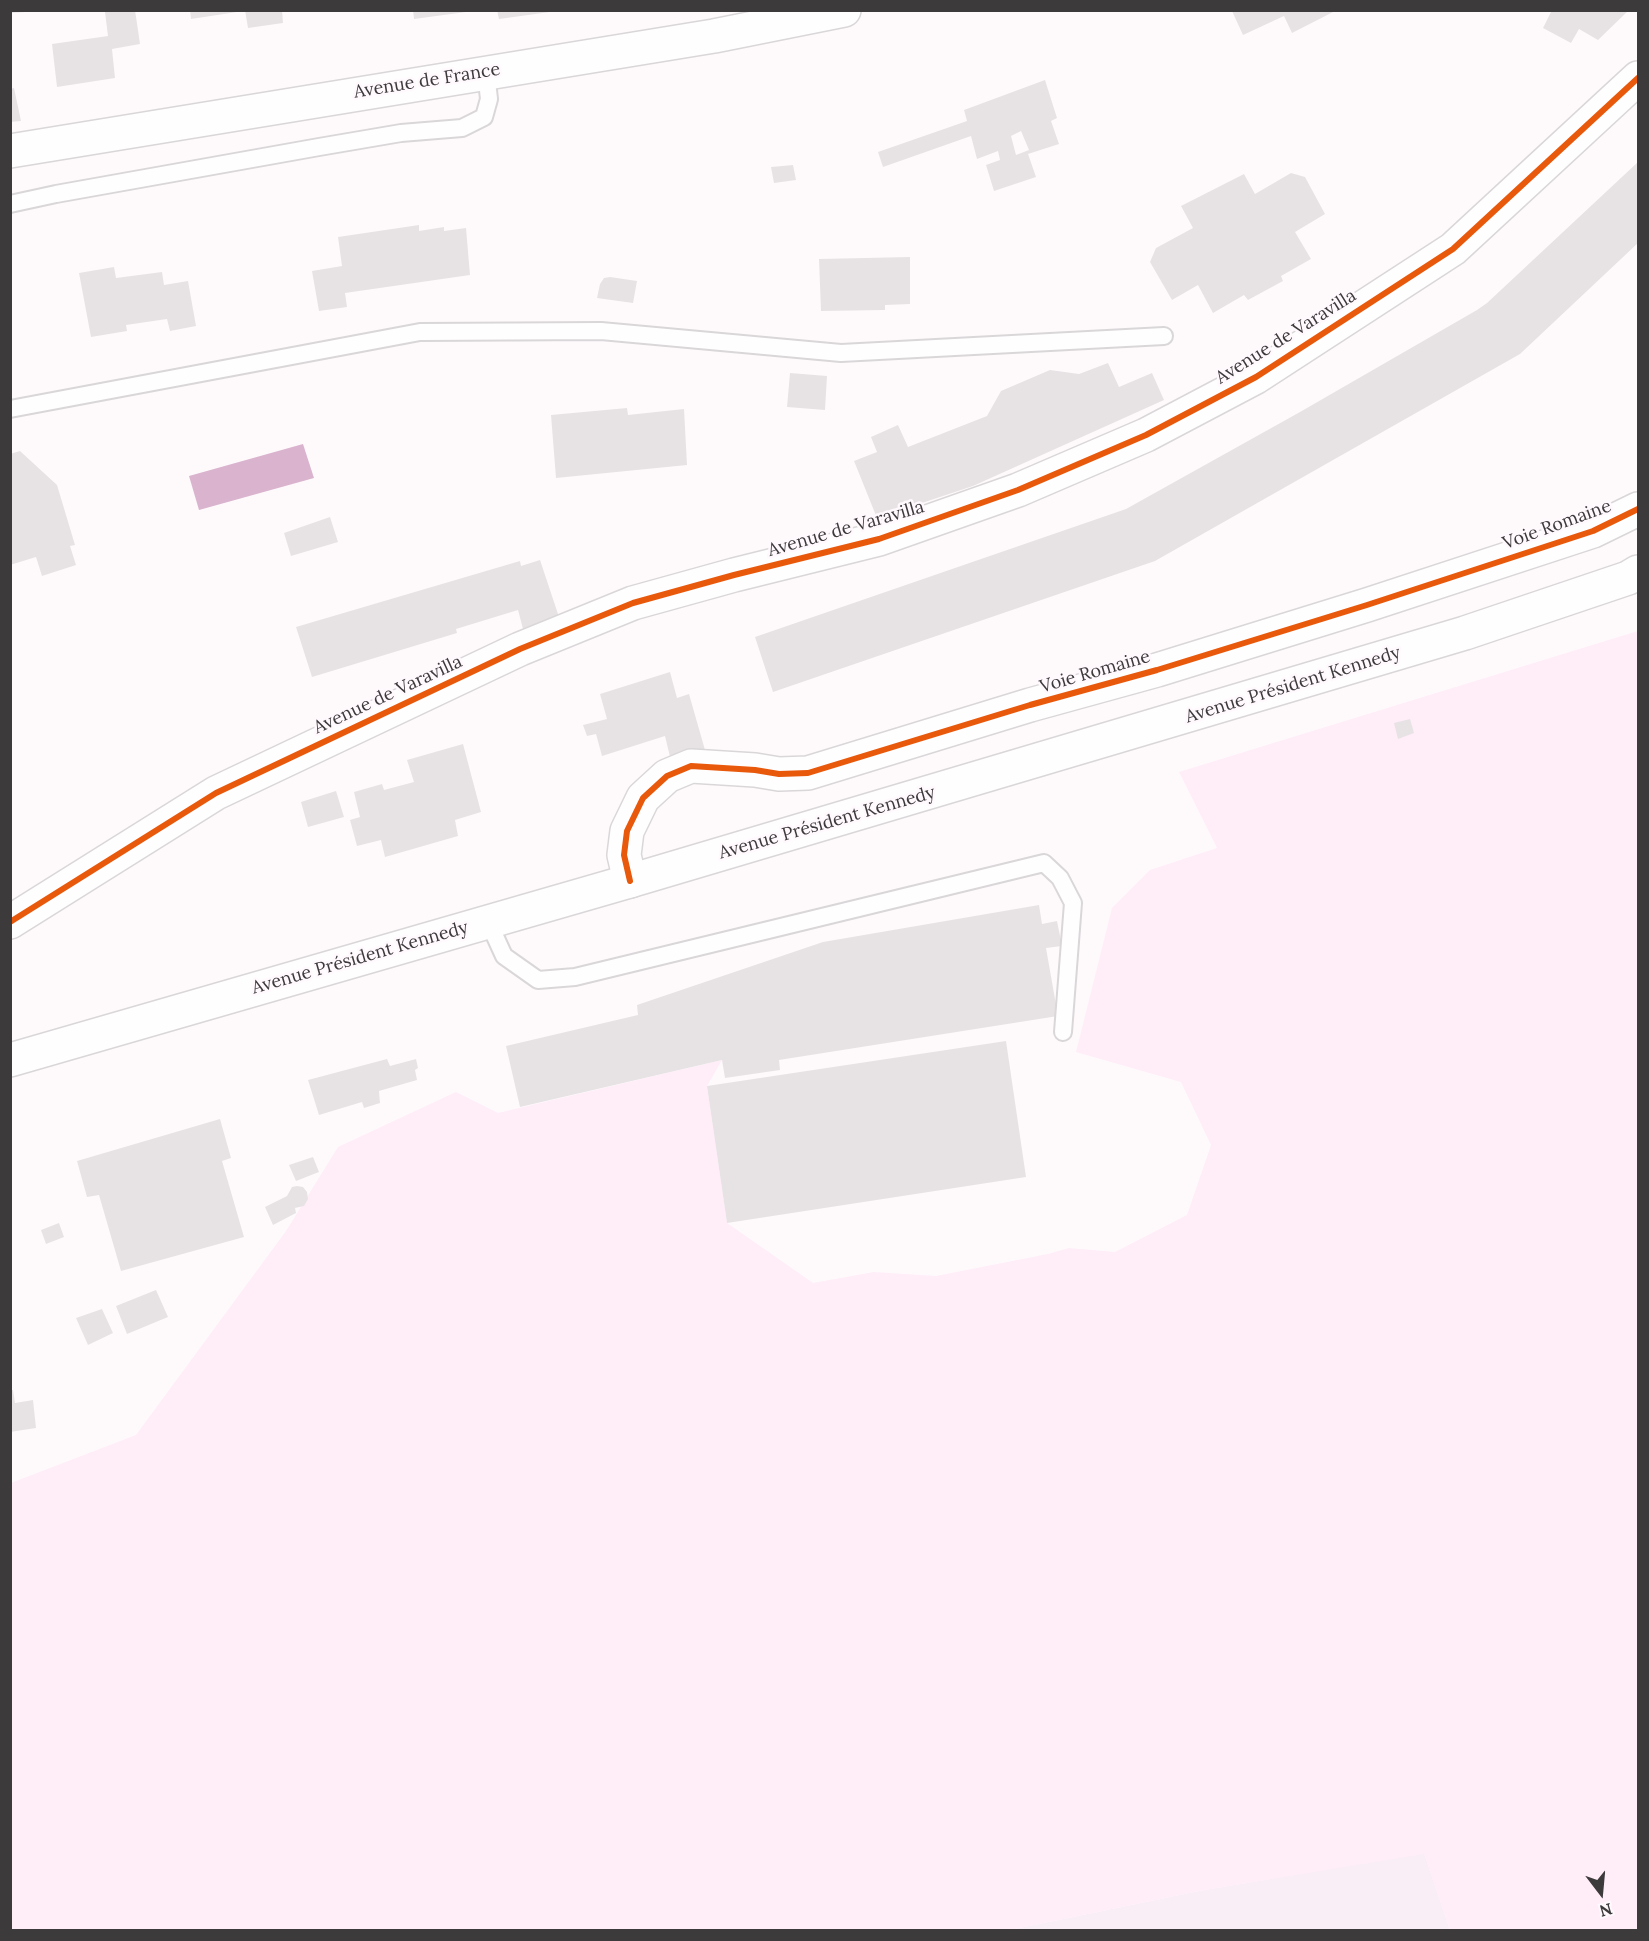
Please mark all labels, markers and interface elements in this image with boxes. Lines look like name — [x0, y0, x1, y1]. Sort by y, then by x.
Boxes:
street label: Avenue de France — [352, 59, 502, 103]
street label: Avenue de Varavilla — [1212, 285, 1360, 389]
street label: Voie Romaine — [1500, 495, 1614, 555]
street label: Avenue de Varavilla — [765, 496, 927, 562]
street label: Avenue Président Kennedy — [1183, 642, 1403, 728]
street label: Voie Romaine — [1037, 646, 1153, 698]
street label: Avenue de Varavilla — [310, 651, 466, 739]
street label: Avenue Président Kennedy — [716, 782, 938, 864]
street label: Avenue Président Kennedy — [249, 917, 471, 999]
north arrow — [1571, 1863, 1631, 1923]
text: N — [1597, 1899, 1615, 1922]

